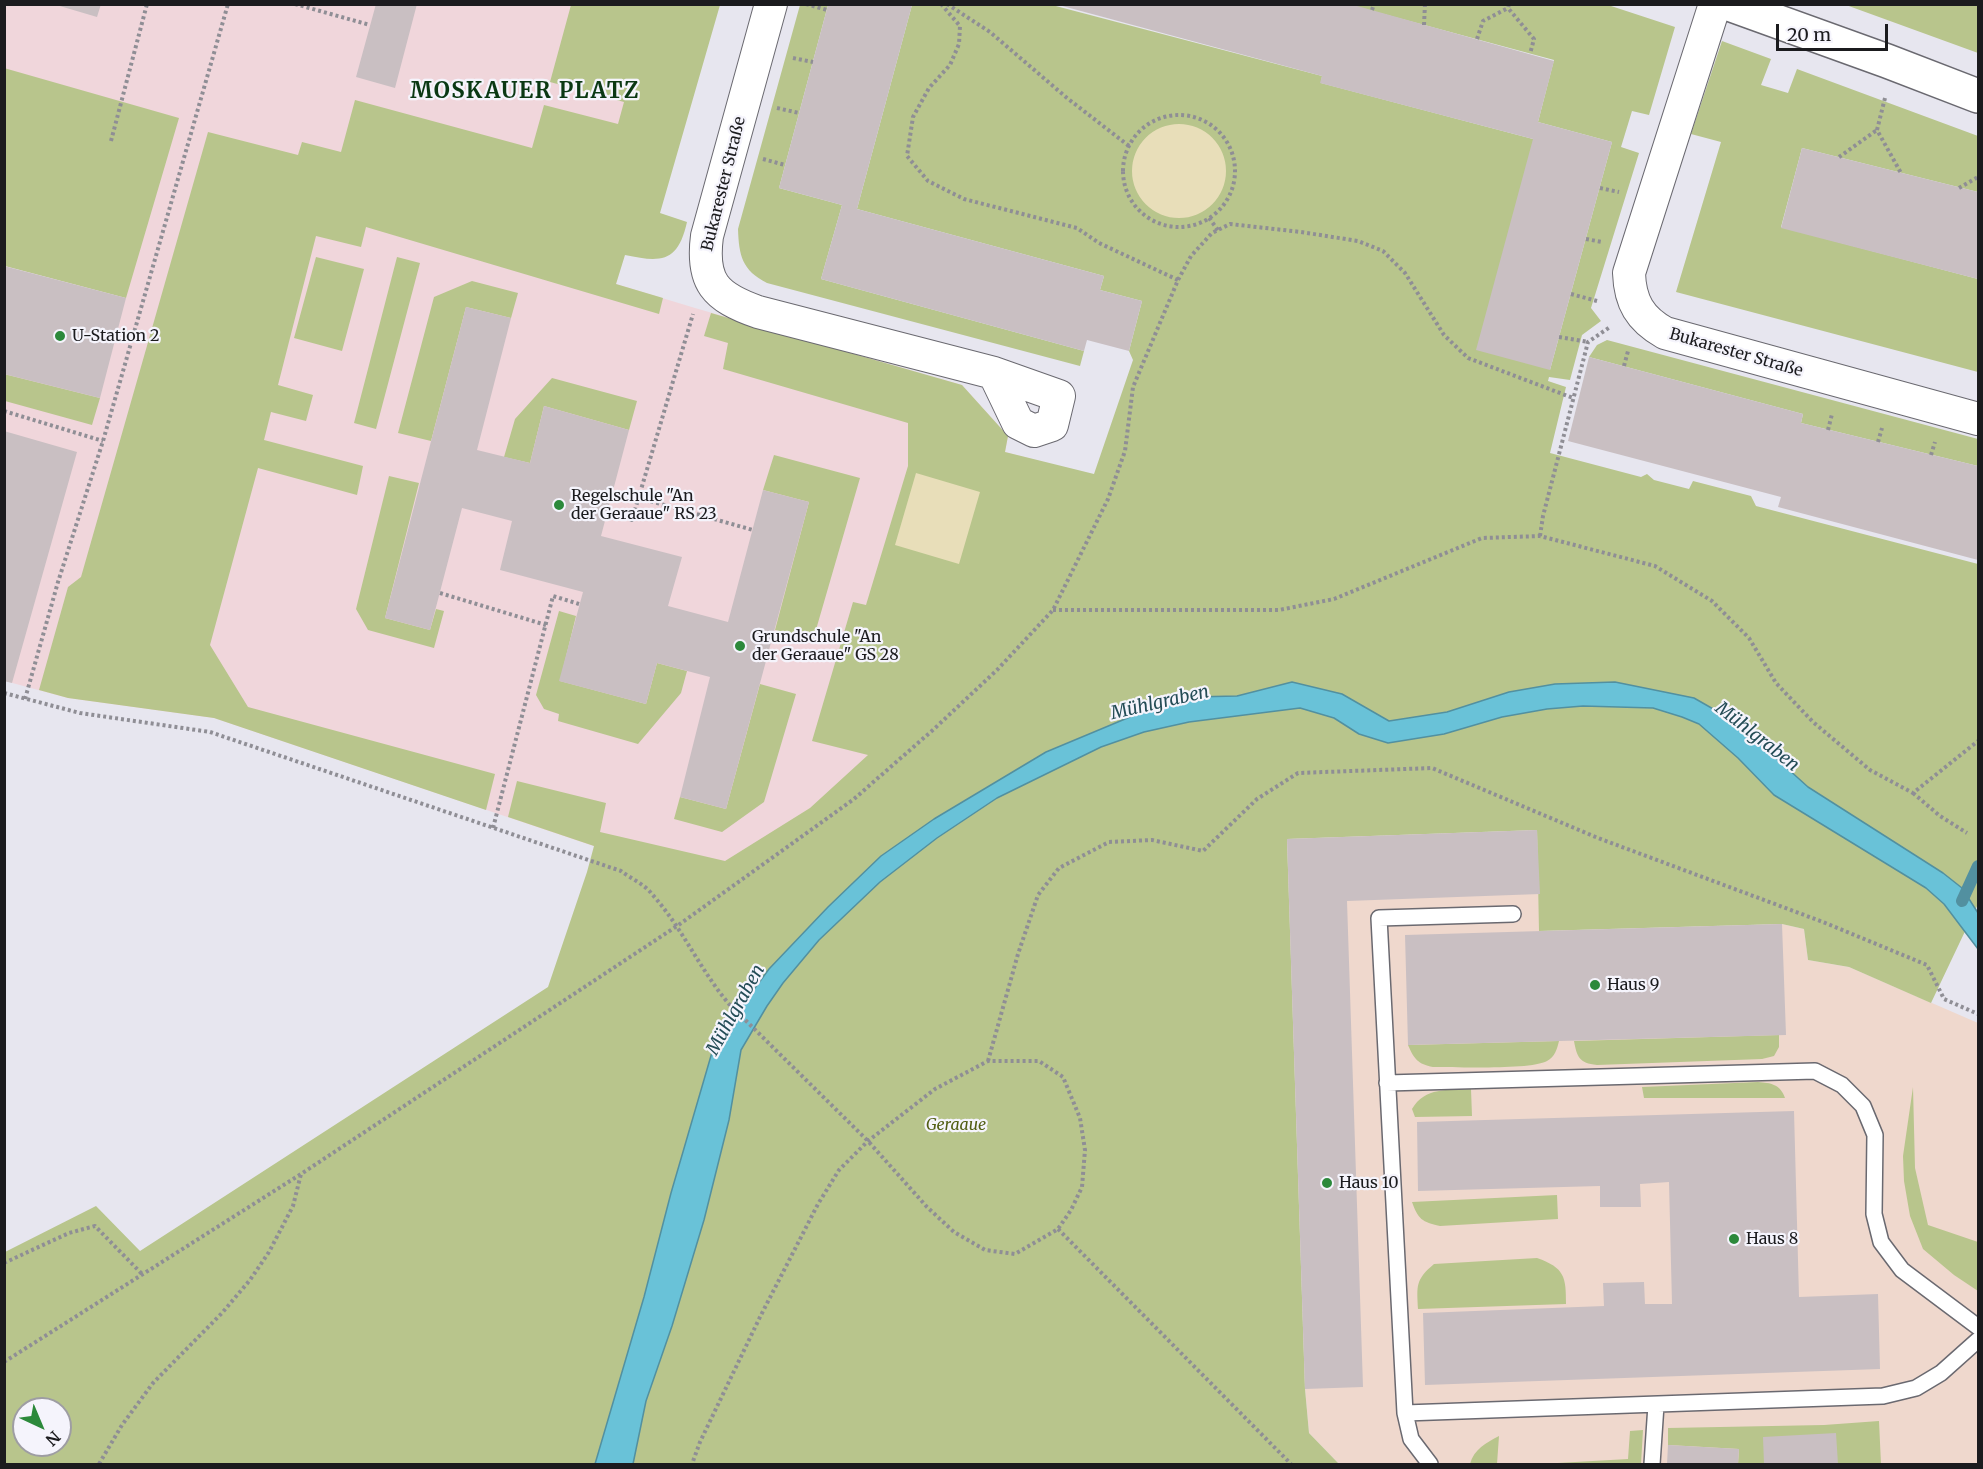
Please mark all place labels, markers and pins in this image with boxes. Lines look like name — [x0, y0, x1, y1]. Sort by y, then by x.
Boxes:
place label: U-Station 2 — [72, 326, 159, 346]
marker: U-Station 2 — [53, 329, 67, 343]
place label: Regelschule "An der Geraaue" RS 23 — [571, 486, 717, 524]
marker: Regelschule "An der Geraaue" RS 23 — [552, 498, 566, 512]
place label: Grundschule "An der Geraaue" GS 28 — [752, 627, 899, 665]
marker: Grundschule "An der Geraaue" GS 28 — [733, 639, 747, 653]
place label: Haus 9 — [1607, 975, 1659, 995]
marker: Haus 9 — [1588, 978, 1602, 992]
place label: Haus 10 — [1339, 1173, 1399, 1193]
marker: Haus 10 — [1320, 1176, 1334, 1190]
place label: Haus 8 — [1746, 1229, 1798, 1249]
marker: Haus 8 — [1727, 1232, 1741, 1246]

